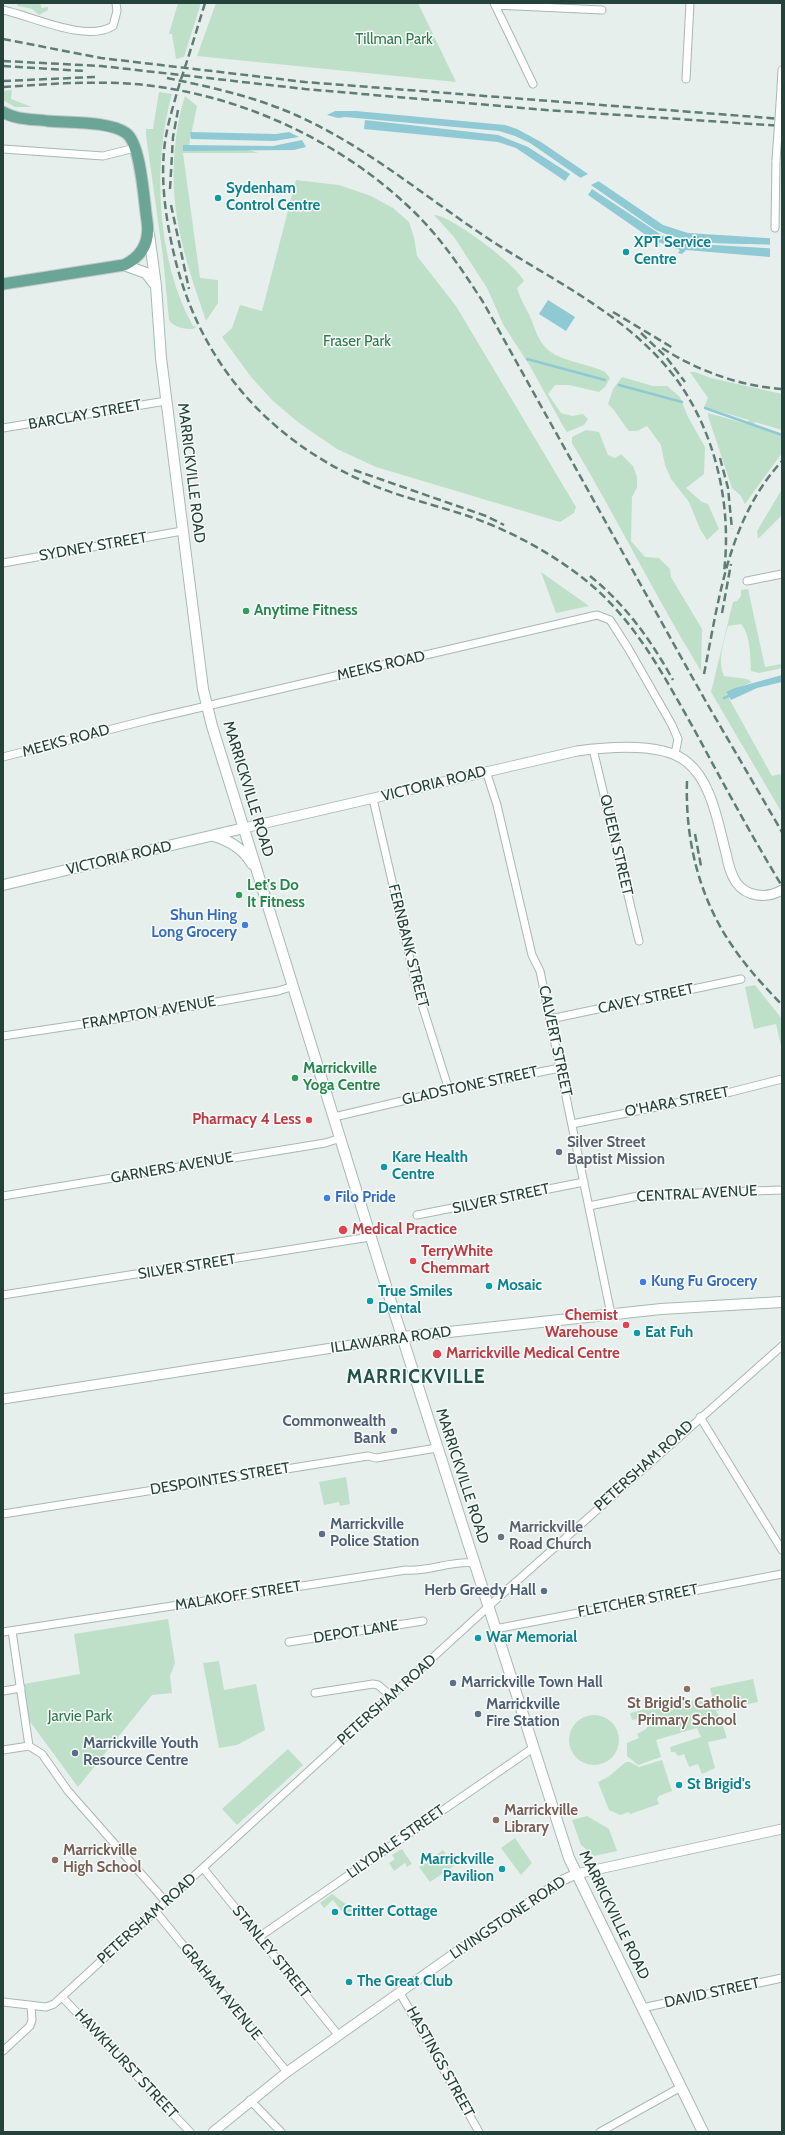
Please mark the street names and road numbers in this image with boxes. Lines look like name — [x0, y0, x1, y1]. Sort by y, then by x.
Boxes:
street label: BARCLAY STREET — [27, 396, 143, 434]
street label: MARRICKVILLE ROAD — [173, 402, 209, 544]
street label: SYDNEY STREET — [38, 529, 148, 565]
street label: MEEKS ROAD — [335, 647, 427, 685]
street label: MARRICKVILLE ROAD — [219, 719, 277, 859]
street label: MEEKS ROAD — [20, 721, 112, 761]
street label: VICTORIA ROAD — [380, 762, 488, 806]
street label: QUEEN STREET — [596, 793, 636, 897]
street label: VICTORIA ROAD — [65, 837, 173, 879]
street label: FERNBANK STREET — [384, 882, 432, 1010]
street label: CAVEY STREET — [596, 980, 696, 1018]
street label: CALVERT STREET — [534, 984, 576, 1098]
street label: FRAMPTON AVENUE — [81, 992, 217, 1034]
street label: GLADSTONE STREET — [400, 1063, 540, 1109]
street label: O'HARA STREET — [623, 1083, 731, 1121]
street label: GARNERS AVENUE — [109, 1148, 235, 1188]
street label: SILVER STREET — [451, 1180, 551, 1218]
street label: CENTRAL AVENUE — [636, 1182, 758, 1206]
street label: SILVER STREET — [137, 1250, 237, 1284]
street label: ILLAWARRA ROAD — [329, 1323, 453, 1357]
street label: MARRICKVILLE ROAD — [432, 1406, 492, 1546]
street label: PETERSHAM ROAD — [591, 1417, 697, 1515]
street label: DESPOINTES STREET — [149, 1459, 291, 1499]
street label: MALAKOFF STREET — [174, 1577, 302, 1615]
street label: FLETCHER STREET — [576, 1580, 700, 1622]
street label: DEPOT LANE — [312, 1616, 400, 1648]
street label: PETERSHAM ROAD — [334, 1651, 440, 1749]
street label: LILYDALE STREET — [344, 1802, 448, 1882]
street label: MARRICKVILLE ROAD — [575, 1848, 653, 1982]
street label: PETERSHAM ROAD — [94, 1870, 200, 1968]
street label: LIVINGSTONE ROAD — [447, 1873, 569, 1963]
street label: STANLEY STREET — [228, 1902, 314, 2002]
street label: GRAHAM AVENUE — [176, 1940, 266, 2044]
street label: DAVID STREET — [663, 1974, 761, 2012]
street label: HASTINGS STREET — [402, 2004, 478, 2120]
street label: HAWKHURST STREET — [71, 2006, 181, 2122]

